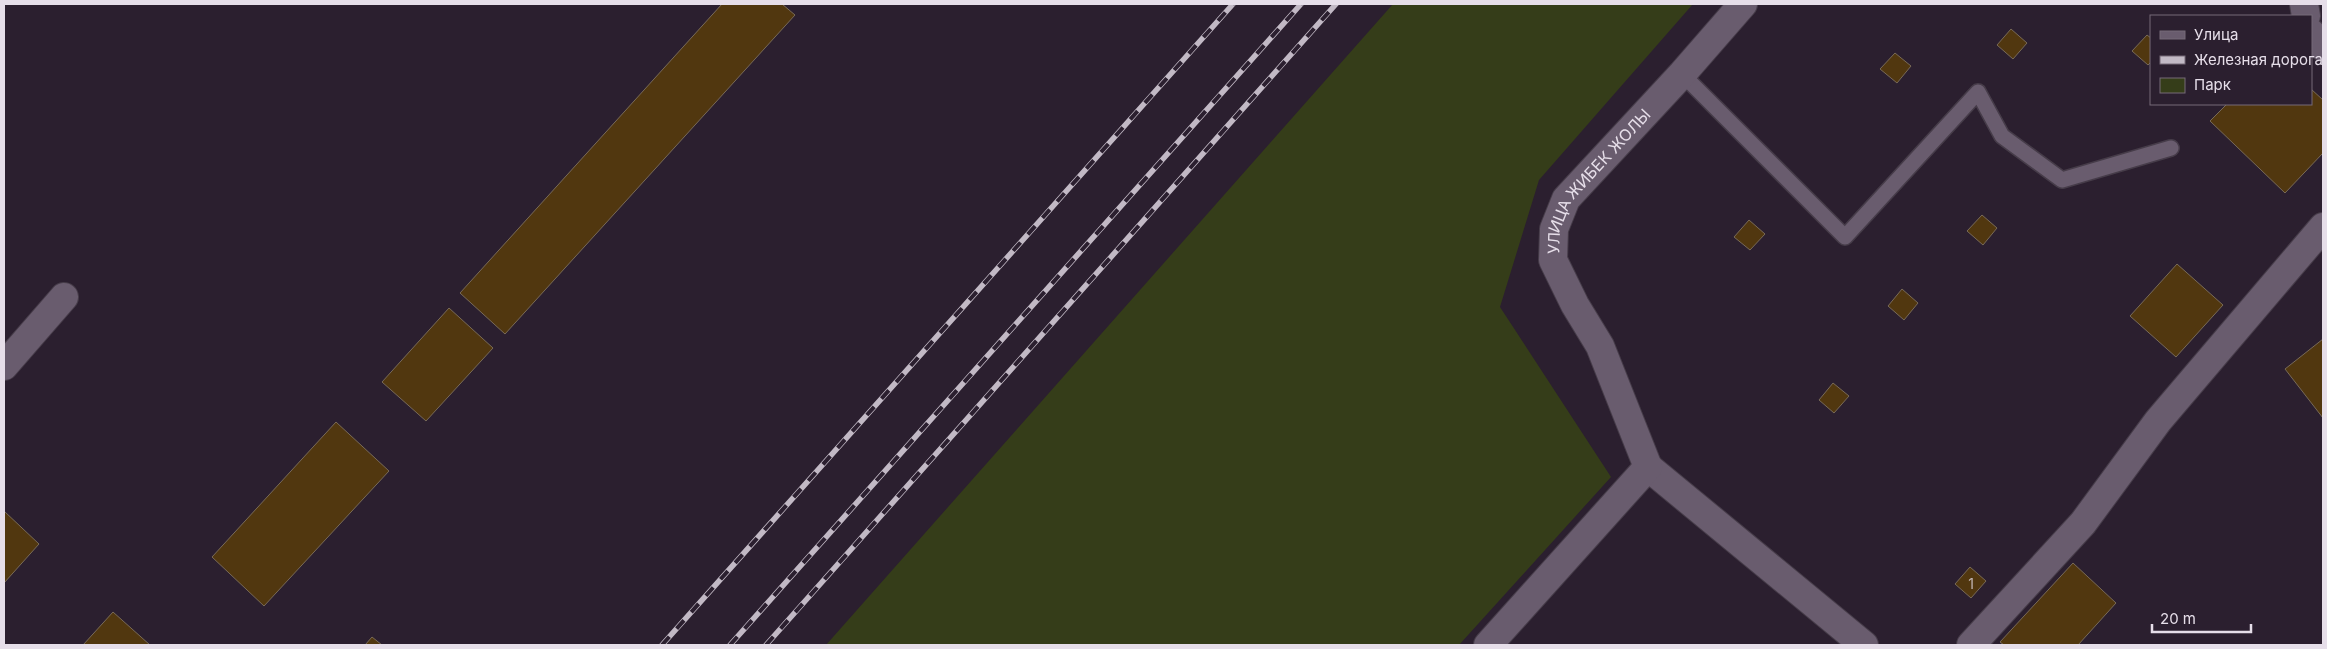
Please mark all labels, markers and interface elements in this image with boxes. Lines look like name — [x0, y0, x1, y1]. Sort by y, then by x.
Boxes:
legend — [2150, 15, 2312, 105]
text: Улица — [2194, 25, 2238, 44]
text: Железная дорога — [2194, 50, 2323, 69]
text: Парк — [2194, 75, 2231, 94]
street label: УЛИЦА ЖИБЕК ЖОЛЫ — [1543, 105, 1655, 254]
house number: 1 — [1968, 575, 1974, 592]
scale bar — [2152, 602, 2251, 634]
text: 20 m — [2160, 609, 2196, 628]

